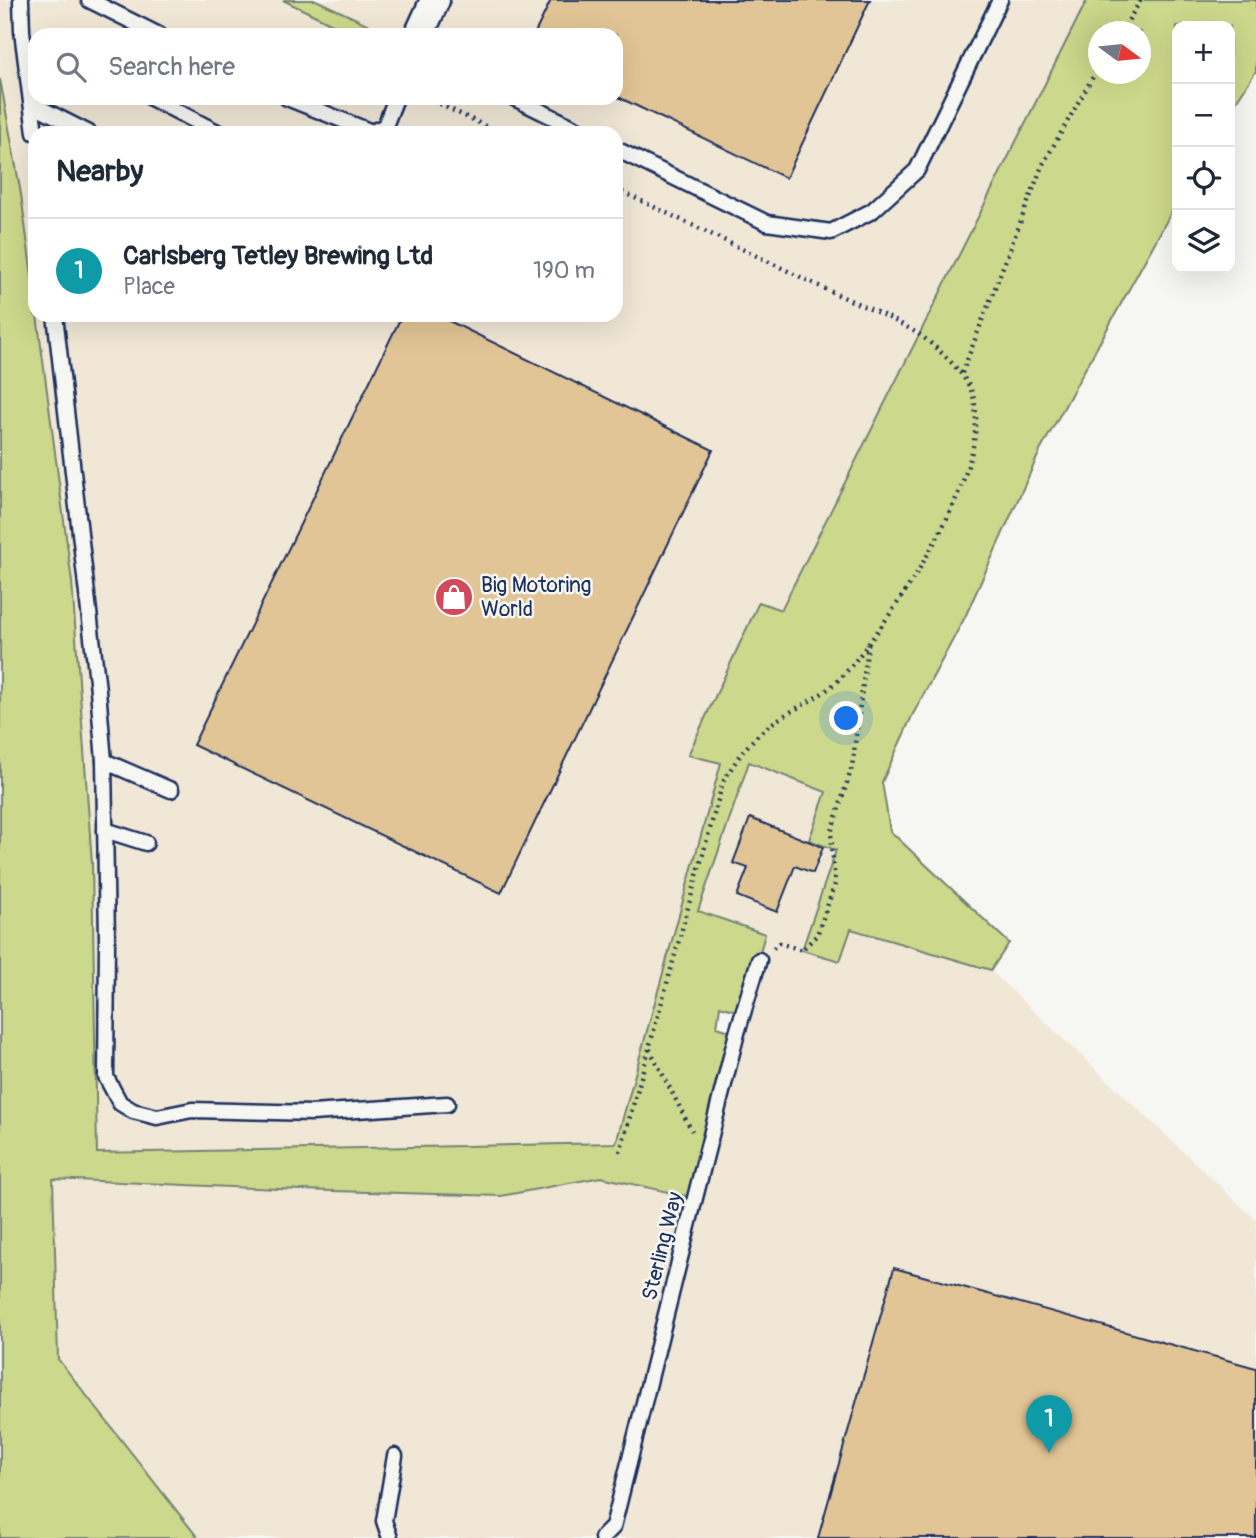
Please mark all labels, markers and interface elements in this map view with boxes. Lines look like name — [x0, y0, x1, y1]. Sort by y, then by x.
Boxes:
north arrow — [1088, 21, 1151, 84]
map controls — [1172, 21, 1235, 273]
button: + — [1172, 21, 1235, 84]
search box — [28, 28, 623, 105]
icon: search — [52, 48, 90, 86]
text: Search here — [108, 51, 235, 83]
button: − — [1172, 84, 1235, 147]
button: locate — [1172, 147, 1235, 210]
text: Nearby — [56, 153, 143, 190]
button: layers — [1172, 210, 1235, 273]
text: Carlsberg Tetley Brewing Ltd — [123, 240, 433, 272]
text: 1 — [75, 256, 84, 285]
text: 190 m — [533, 256, 595, 285]
text: Place — [123, 272, 175, 301]
place label: Big Motoring World — [481, 572, 591, 623]
shop icon: Big Motoring World — [433, 576, 475, 618]
your location — [829, 701, 863, 735]
street label: Sterling Way — [636, 1189, 689, 1303]
pin: 1 — [1026, 1395, 1072, 1453]

